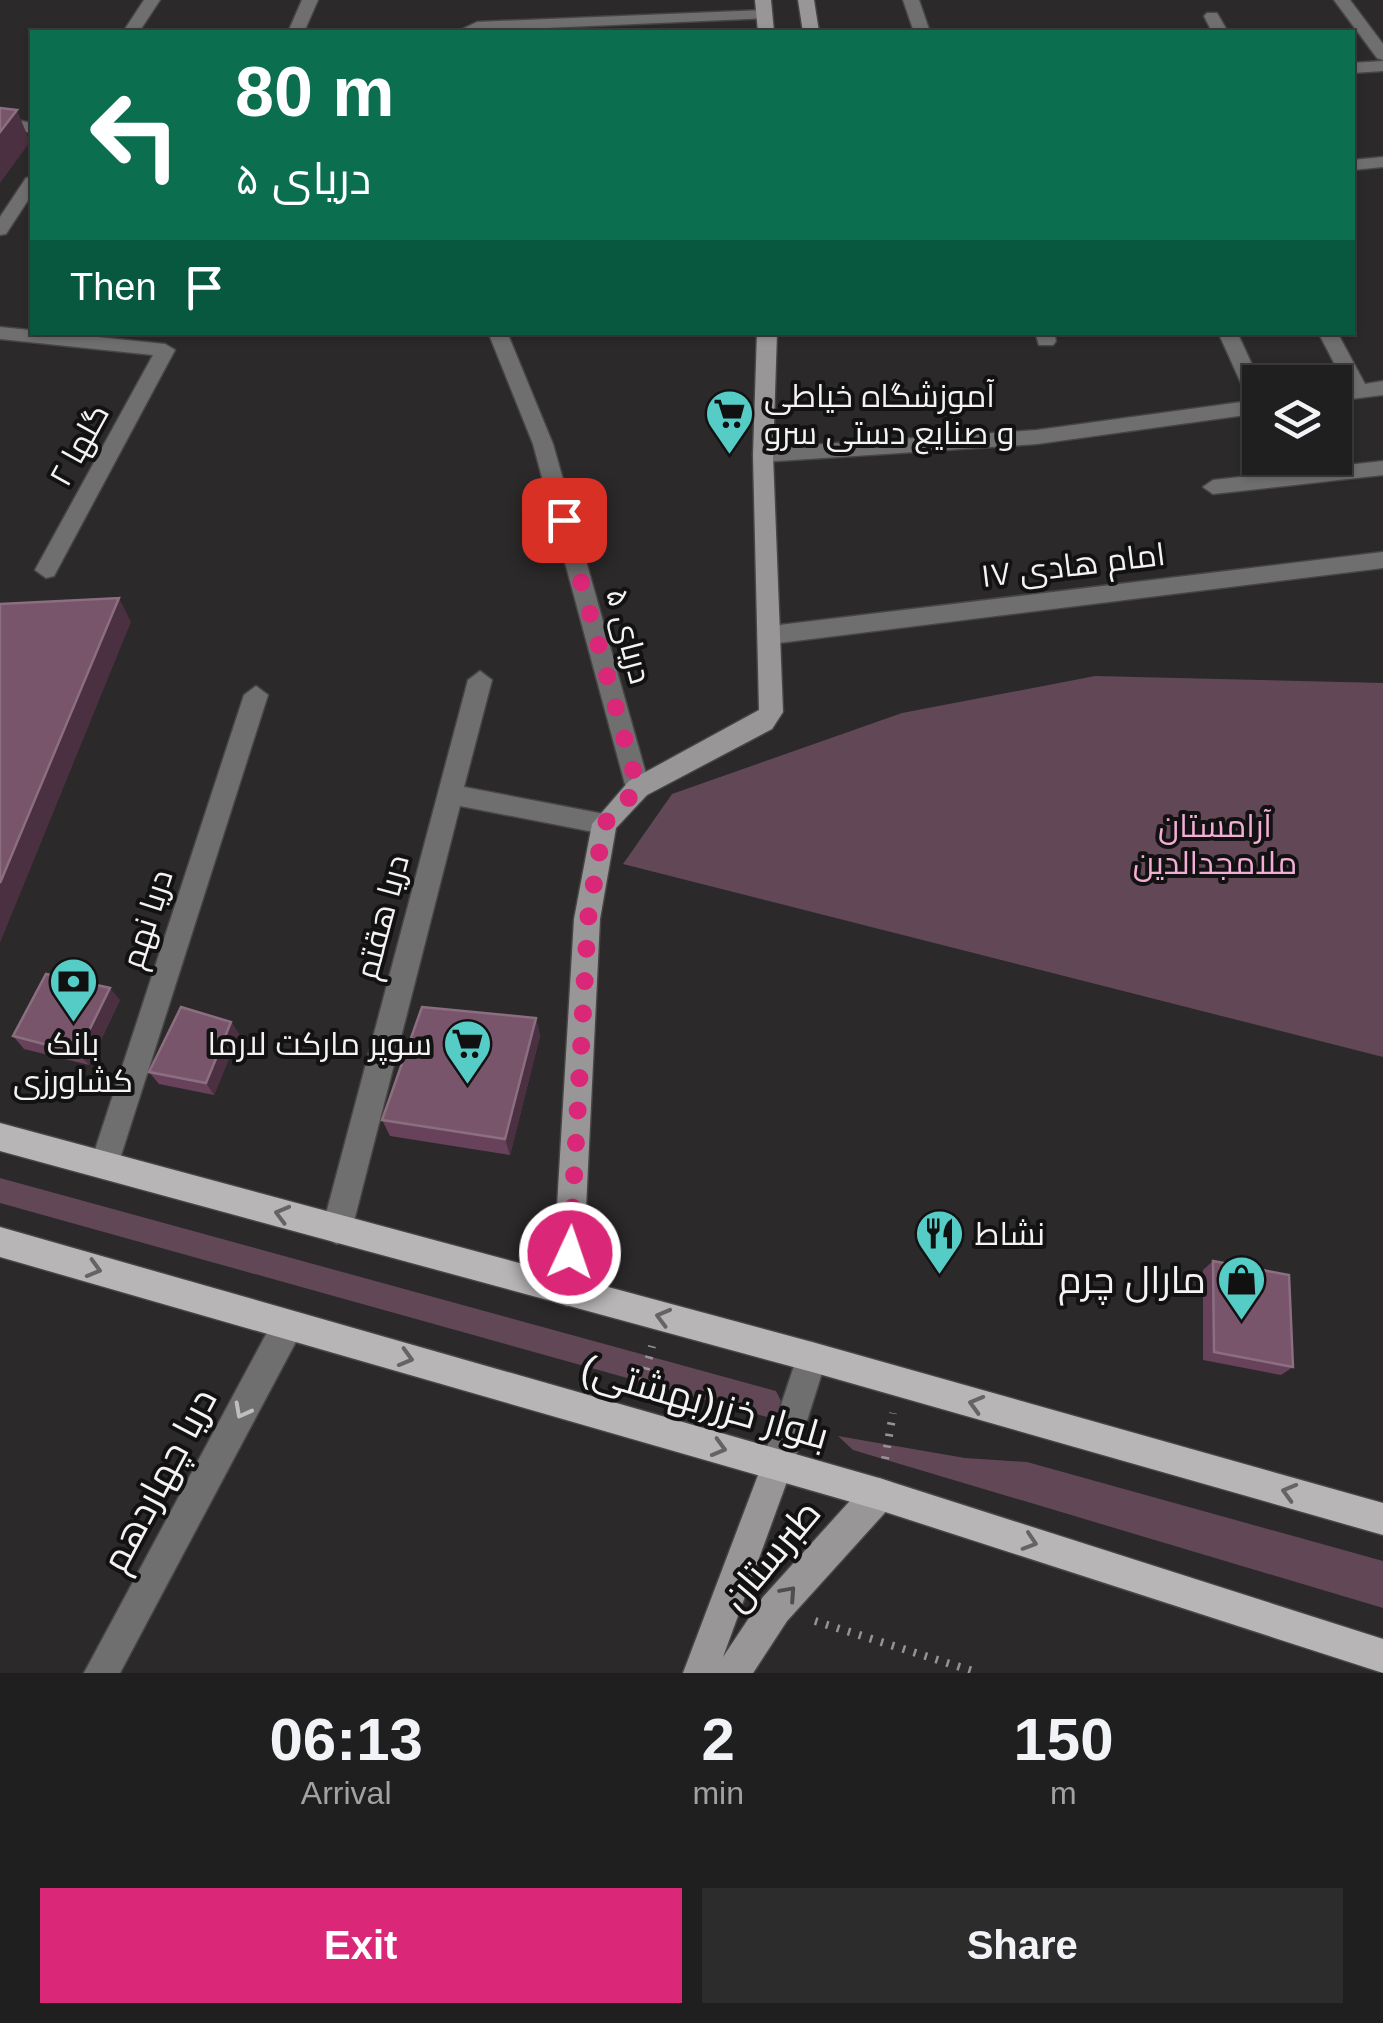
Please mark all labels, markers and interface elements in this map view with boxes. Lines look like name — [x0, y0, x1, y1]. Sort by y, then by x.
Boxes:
text: 80 m — [235, 53, 395, 131]
icon: left — [70, 70, 200, 200]
text: دریای ۵ — [235, 153, 371, 204]
icon: arrive — [177, 260, 232, 315]
text: Then — [70, 266, 157, 308]
map controls — [1242, 365, 1352, 475]
button: layers — [1242, 365, 1352, 475]
place label: آموزشگاه خیاطی و صنایع دستی سرو — [764, 378, 1015, 455]
supermarket icon: آموزشگاه خیاطی و صنایع دستی سرو — [703, 388, 755, 456]
street label: گلها ۲ — [42, 398, 117, 493]
pin — [522, 478, 607, 563]
icon: arrive — [537, 493, 592, 548]
street label: امام هادی ۱۷ — [979, 536, 1168, 598]
street label: دریای ۵ — [598, 585, 659, 688]
park label: آرامستان ملامجدالدین — [1133, 808, 1297, 882]
street label: دریا هقتم — [348, 851, 420, 984]
street label: دریا نهم — [114, 865, 184, 974]
bank icon: بانک کشاورزی — [47, 956, 99, 1024]
supermarket icon: سوپر مارکت لارما — [441, 1018, 493, 1086]
place label: بانک کشاورزی — [13, 1026, 133, 1100]
place label: سوپر مارکت لارما — [208, 1026, 432, 1065]
position arrow — [518, 1201, 622, 1305]
one-way arrow — [274, 1204, 291, 1225]
restaurant icon: نشاط — [914, 1208, 966, 1276]
place label: نشاط — [975, 1216, 1045, 1252]
shop icon: مارال چرم — [1215, 1254, 1267, 1322]
one-way arrow — [85, 1257, 102, 1278]
place label: مارال چرم — [1058, 1259, 1206, 1306]
one-way arrow — [655, 1307, 672, 1328]
one-way arrow — [397, 1347, 414, 1368]
street label: بلوار خزر(بهشتی) — [576, 1347, 833, 1459]
street label: دریا چهاردهم — [93, 1381, 229, 1581]
one-way arrow — [969, 1395, 986, 1416]
one-way arrow — [234, 1400, 254, 1418]
one-way arrow — [709, 1436, 726, 1457]
one-way arrow — [1281, 1483, 1298, 1504]
street label: طبرستان — [713, 1492, 830, 1619]
one-way arrow — [1020, 1531, 1037, 1551]
one-way arrow — [778, 1586, 796, 1605]
text: 06:13 — [269, 1706, 423, 1773]
text: 2 — [701, 1706, 735, 1773]
text: 150 — [1013, 1706, 1114, 1773]
text: Arrival — [301, 1775, 392, 1811]
text: min — [692, 1775, 744, 1811]
text: m — [1050, 1775, 1077, 1811]
button: Exit — [40, 1888, 682, 2003]
button: Share — [702, 1888, 1343, 2003]

